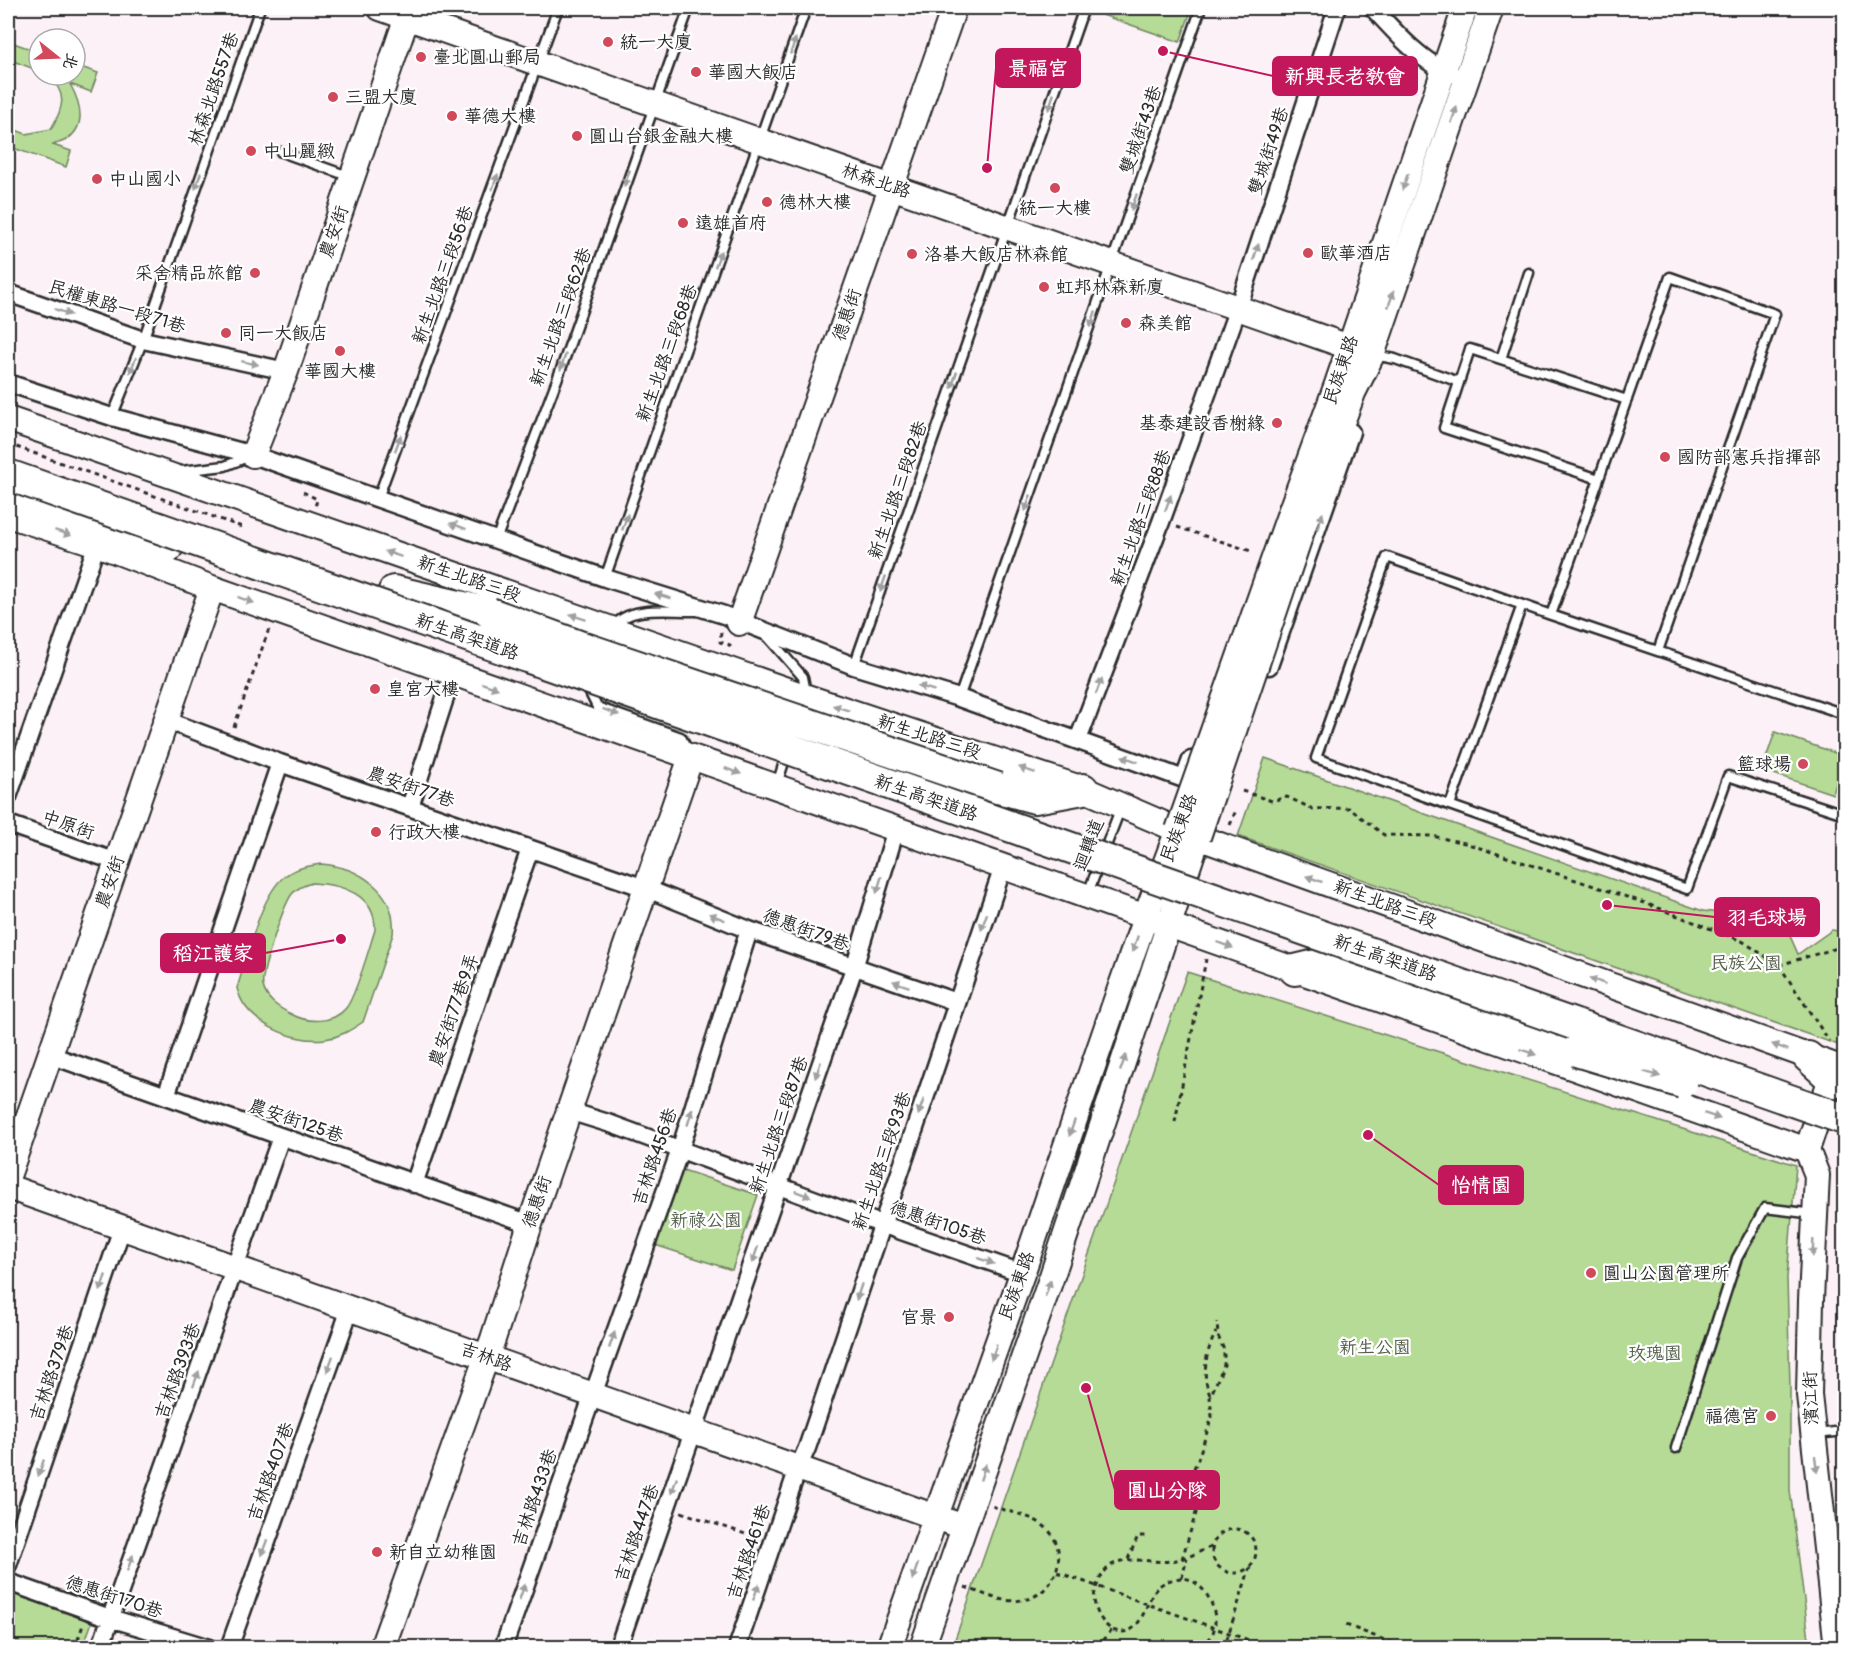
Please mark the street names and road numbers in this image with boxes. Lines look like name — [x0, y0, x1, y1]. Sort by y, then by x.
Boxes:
street label: 林森北路557巷 — [184, 29, 244, 149]
street label: 雙城街43巷 — [1115, 83, 1167, 177]
street label: 雙城街49巷 — [1244, 104, 1294, 198]
street label: 林森北路 — [838, 158, 914, 204]
street label: 新生北路三段56巷 — [407, 202, 479, 348]
street label: 農安街 — [314, 203, 354, 261]
street label: 新生北路三段62巷 — [525, 244, 597, 390]
street label: 民權東路一段71巷 — [45, 275, 189, 339]
street label: 新生北路三段68巷 — [631, 281, 703, 425]
street label: 德惠街 — [827, 286, 867, 344]
street label: 民族東路 — [1318, 332, 1364, 408]
street label: 新生北路三段82巷 — [863, 418, 933, 562]
street label: 新生北路三段88巷 — [1106, 446, 1176, 590]
street label: 新生北路三段 — [414, 551, 524, 607]
street label: 新生高架道路 — [412, 609, 522, 665]
street label: 新生北路三段 — [874, 709, 984, 765]
street label: 農安街77巷 — [364, 761, 458, 813]
street label: 新生高架道路 — [871, 770, 981, 826]
street label: 民族東路 — [1155, 790, 1203, 866]
street label: 中原街 — [39, 805, 97, 845]
street label: 迴轉道 — [1069, 816, 1109, 874]
street label: 農安街 — [90, 853, 130, 911]
street label: 新生北路三段 — [1330, 875, 1440, 933]
street label: 德惠街79巷 — [759, 904, 853, 956]
street label: 新生高架道路 — [1330, 930, 1440, 986]
street label: 農安街77巷9弄 — [424, 950, 484, 1070]
street label: 新生北路三段87巷 — [745, 1053, 813, 1197]
street label: 新生北路三段93巷 — [847, 1089, 917, 1233]
street label: 農安街125巷 — [246, 1094, 346, 1148]
street label: 吉林路456巷 — [627, 1105, 683, 1209]
street label: 德惠街 — [517, 1173, 557, 1231]
street label: 德惠街105巷 — [886, 1196, 990, 1250]
street label: 民族東路 — [994, 1248, 1040, 1324]
street label: 吉林路393巷 — [150, 1319, 206, 1423]
street label: 吉林路379巷 — [25, 1322, 79, 1424]
street label: 吉林路 — [457, 1337, 515, 1377]
street label: 濱江街 — [1799, 1371, 1823, 1425]
street label: 吉林路407巷 — [242, 1419, 300, 1525]
street label: 吉林路433巷 — [507, 1446, 563, 1550]
street label: 吉林路447巷 — [609, 1481, 665, 1585]
street label: 吉林路461巷 — [722, 1501, 776, 1603]
street label: 德惠街170巷 — [62, 1570, 166, 1624]

